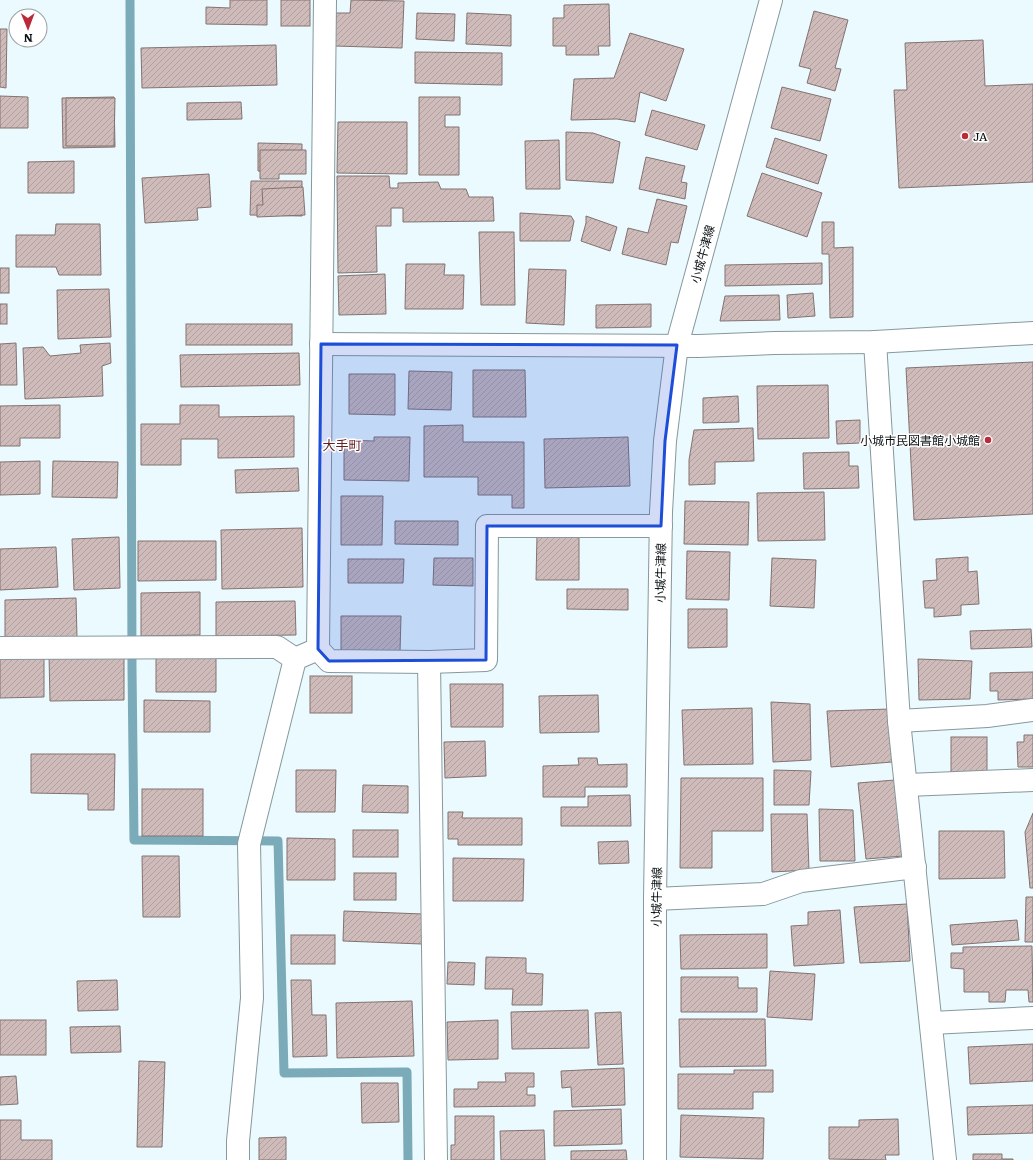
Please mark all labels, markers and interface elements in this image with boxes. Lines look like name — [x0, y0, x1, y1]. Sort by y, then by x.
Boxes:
north arrow — [8, 8, 48, 48]
text: N — [23, 31, 33, 47]
place label: JA — [973, 127, 988, 145]
marker: JA — [960, 131, 970, 141]
street label: 小城牛津線 — [686, 223, 718, 285]
place label: 小城市民図書館小城館 — [860, 431, 980, 449]
district label: 大手町 — [322, 435, 362, 454]
marker: 小城市民図書館小城館 — [983, 435, 993, 445]
street label: 小城牛津線 — [650, 543, 670, 603]
street label: 小城牛津線 — [646, 867, 666, 927]

